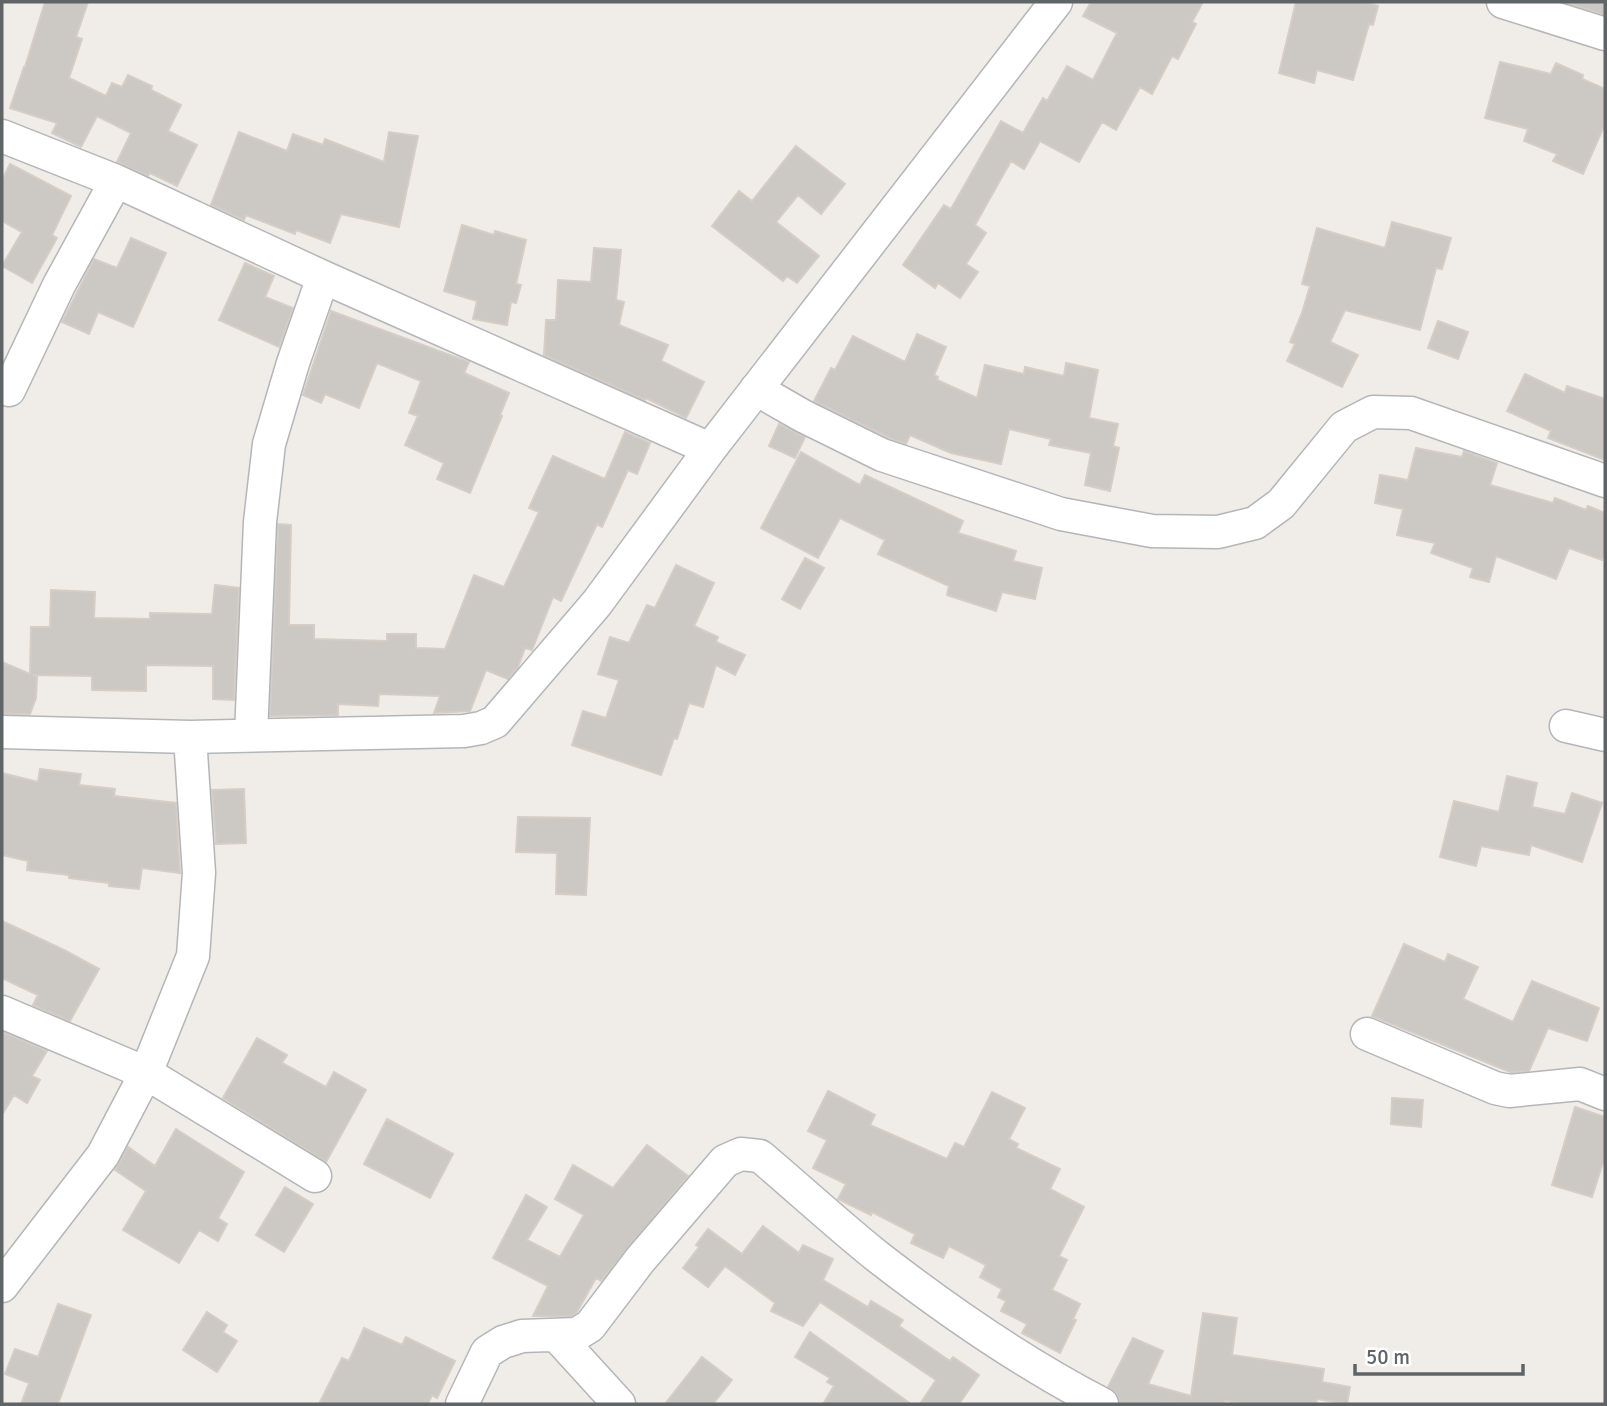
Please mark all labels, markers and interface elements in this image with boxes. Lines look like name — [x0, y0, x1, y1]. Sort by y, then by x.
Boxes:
scale bar — [1355, 1332, 1523, 1376]
text: 50 m — [1366, 1344, 1410, 1370]

